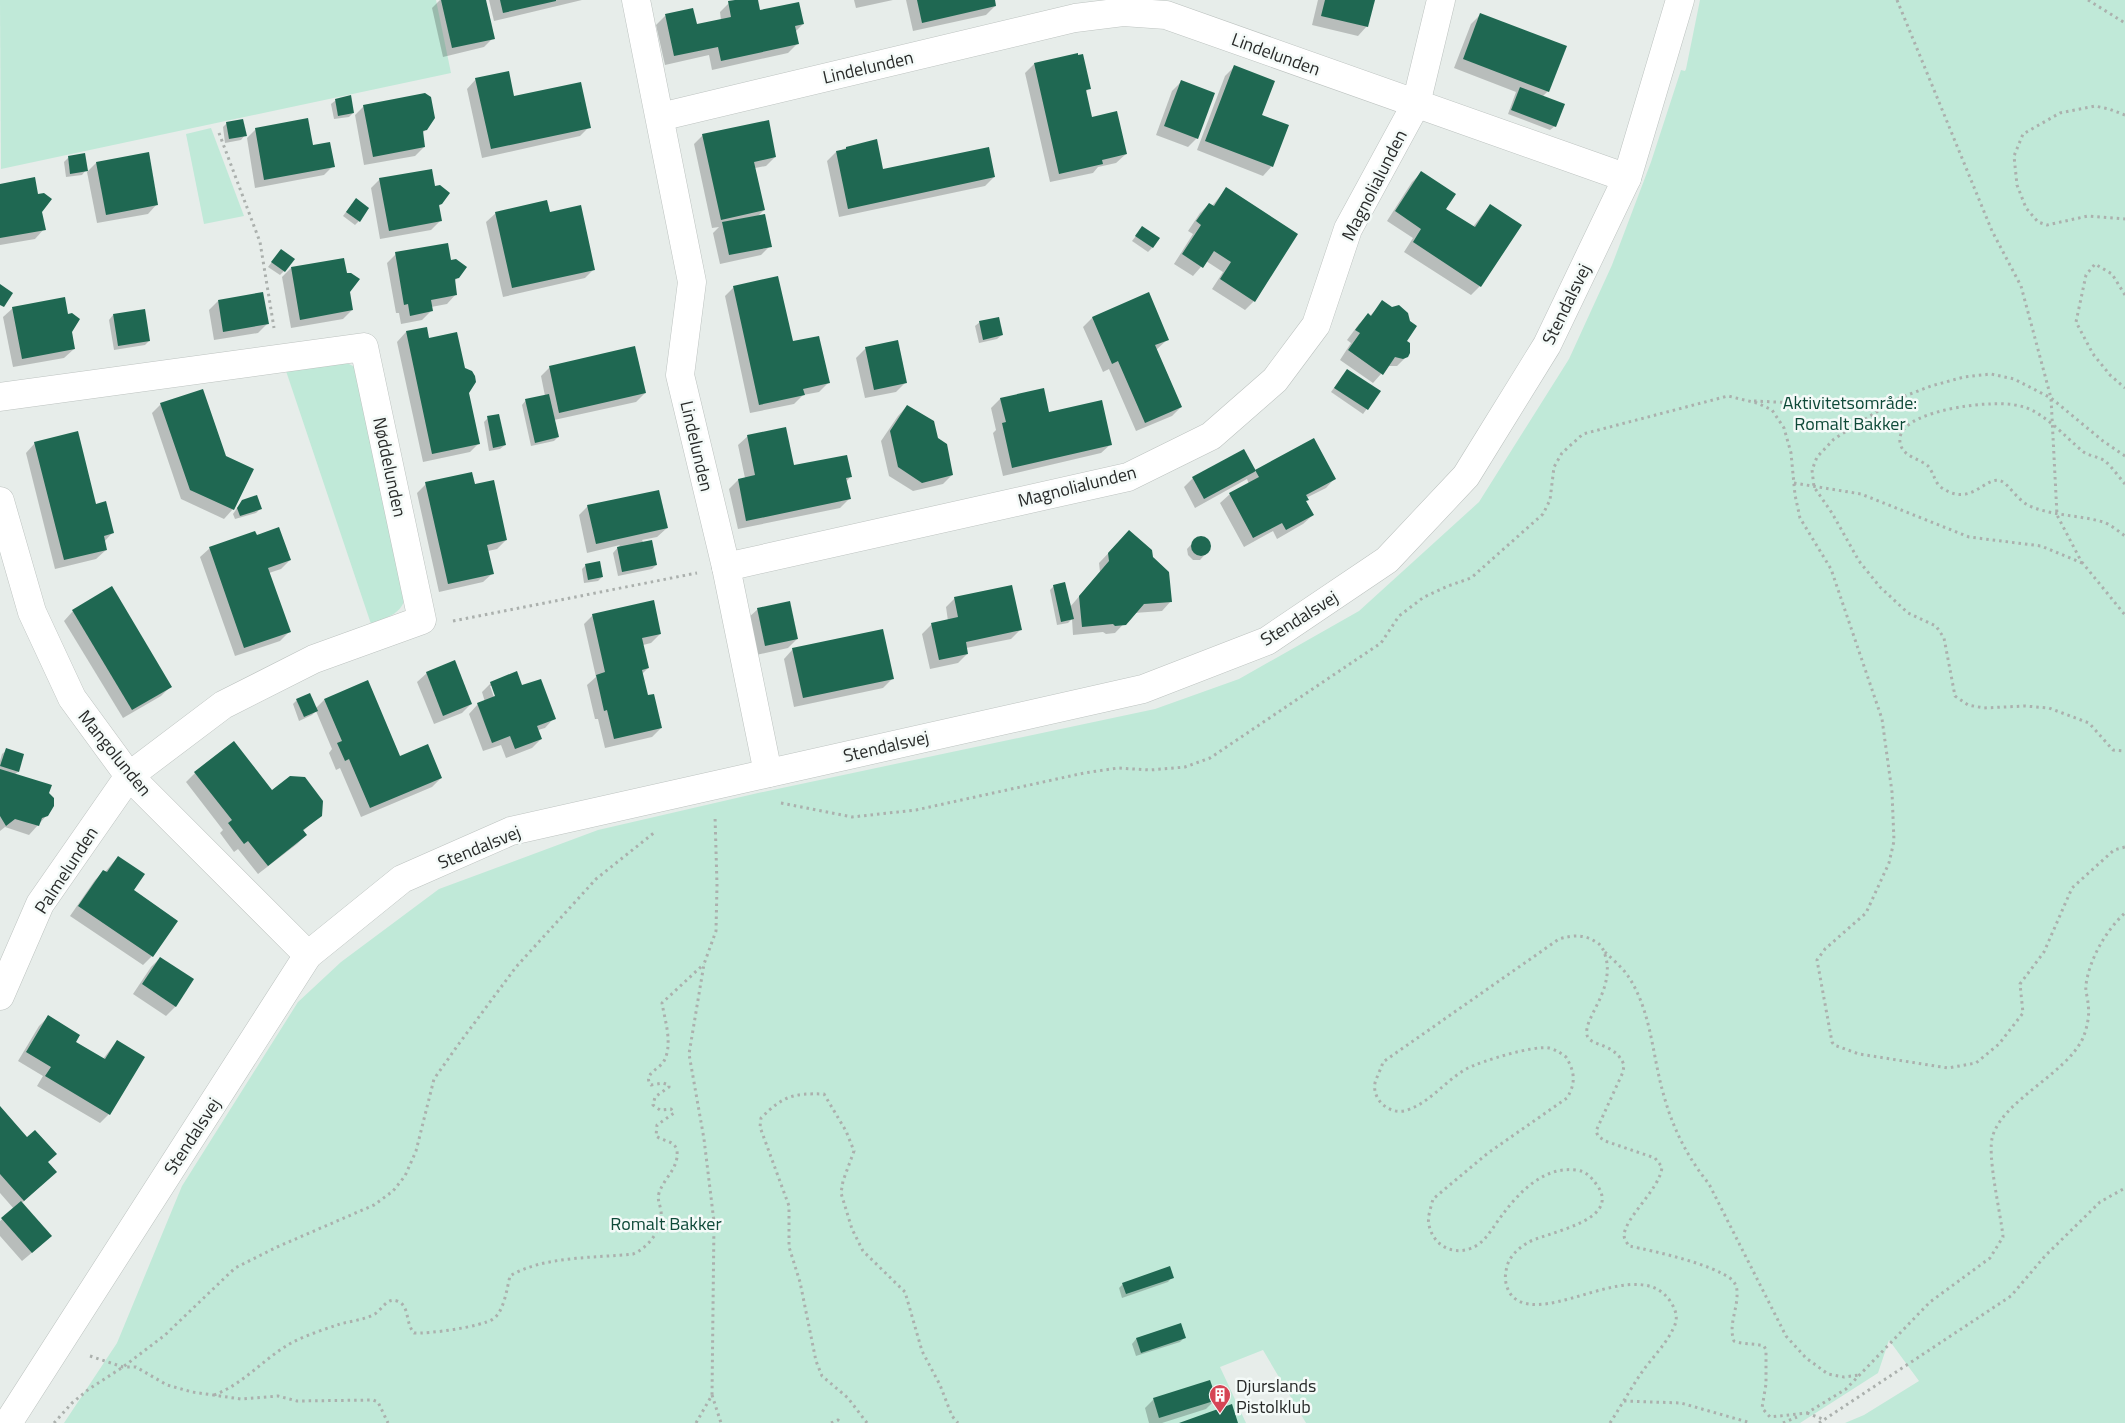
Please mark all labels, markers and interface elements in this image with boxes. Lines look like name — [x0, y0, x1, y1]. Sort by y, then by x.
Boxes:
street label: Lindelunden — [1228, 25, 1324, 83]
street label: Lindelunden — [820, 43, 916, 91]
street label: Magnolialunden — [1334, 125, 1414, 245]
street label: Stendalsvej — [1535, 259, 1597, 349]
park label: Aktivitetsområde: Romalt Bakker — [1783, 389, 1917, 437]
street label: Lindelunden — [673, 398, 721, 494]
street label: Nøddelunden — [366, 415, 414, 519]
street label: Magnolialunden — [1015, 458, 1139, 514]
street label: Stendalsvej — [1255, 583, 1343, 653]
street label: Mangolunden — [72, 704, 158, 802]
street label: Stendalsvej — [841, 723, 931, 769]
street label: Stendalsvej — [434, 818, 524, 876]
street label: Palmelunden — [28, 821, 104, 919]
street label: Stendalsvej — [157, 1092, 227, 1180]
park label: Romalt Bakker — [610, 1210, 722, 1237]
place label: Djurslands Pistolklub — [1236, 1372, 1316, 1420]
building icon: Djurslands Pistolklub — [1208, 1383, 1232, 1414]

